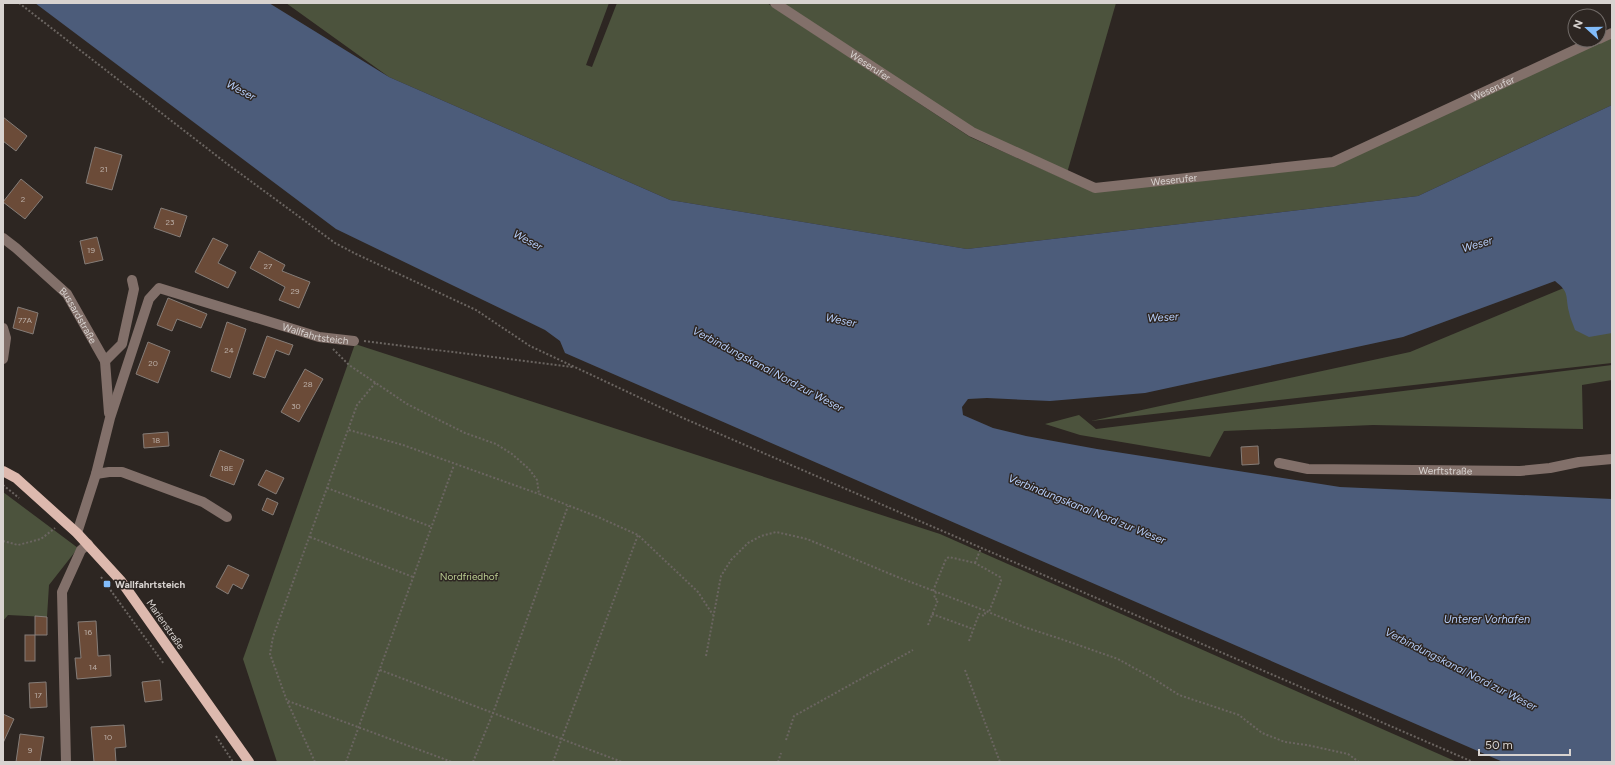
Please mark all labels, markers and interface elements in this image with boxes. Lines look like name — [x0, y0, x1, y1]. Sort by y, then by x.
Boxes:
north arrow — [1567, 8, 1607, 48]
text: N — [1571, 18, 1586, 31]
street label: Weserufer — [847, 48, 894, 84]
street label: Weserufer — [1469, 73, 1517, 104]
water label: Weser — [224, 77, 259, 104]
house number: 21 — [100, 164, 108, 174]
street label: Weserufer — [1150, 171, 1198, 189]
house number: 2 — [21, 194, 25, 204]
house number: 23 — [166, 217, 174, 227]
water label: Weser — [511, 227, 546, 254]
water label: Weser — [1460, 234, 1495, 255]
house number: 19 — [87, 245, 95, 255]
house number: 27 — [264, 261, 273, 271]
street label: Bussardstraße — [56, 284, 100, 346]
house number: 29 — [291, 286, 300, 296]
water label: Weser — [1147, 310, 1180, 325]
water label: Weser — [824, 311, 859, 330]
house number: 77A — [18, 315, 33, 325]
street label: Wallfahrtsteich — [281, 320, 350, 347]
water label: Verbindungskanal Nord zur Weser — [690, 324, 846, 415]
house number: 24 — [224, 345, 234, 355]
house number: 20 — [148, 358, 158, 368]
house number: 28 — [303, 379, 313, 389]
house number: 30 — [291, 401, 301, 411]
house number: 18 — [152, 435, 160, 445]
house number: 18E — [221, 463, 234, 473]
street label: Werftstraße — [1419, 464, 1473, 478]
water label: Verbindungskanal Nord zur Weser — [1006, 472, 1169, 548]
park label: Nordfriedhof — [440, 570, 499, 583]
place label: Wallfahrtsteich — [115, 578, 186, 591]
marker: Wallfahrtsteich — [102, 579, 112, 589]
street label: Marienstraße — [144, 597, 188, 652]
water label: Unterer Vorhafen — [1444, 613, 1530, 626]
water label: Verbindungskanal Nord zur Weser — [1383, 625, 1540, 714]
house number: 16 — [84, 627, 92, 637]
house number: 14 — [89, 662, 97, 672]
house number: 17 — [34, 690, 42, 700]
scale bar — [1479, 731, 1570, 757]
house number: 10 — [104, 732, 112, 742]
text: 50 m — [1485, 738, 1513, 752]
house number: 9 — [28, 745, 33, 755]

